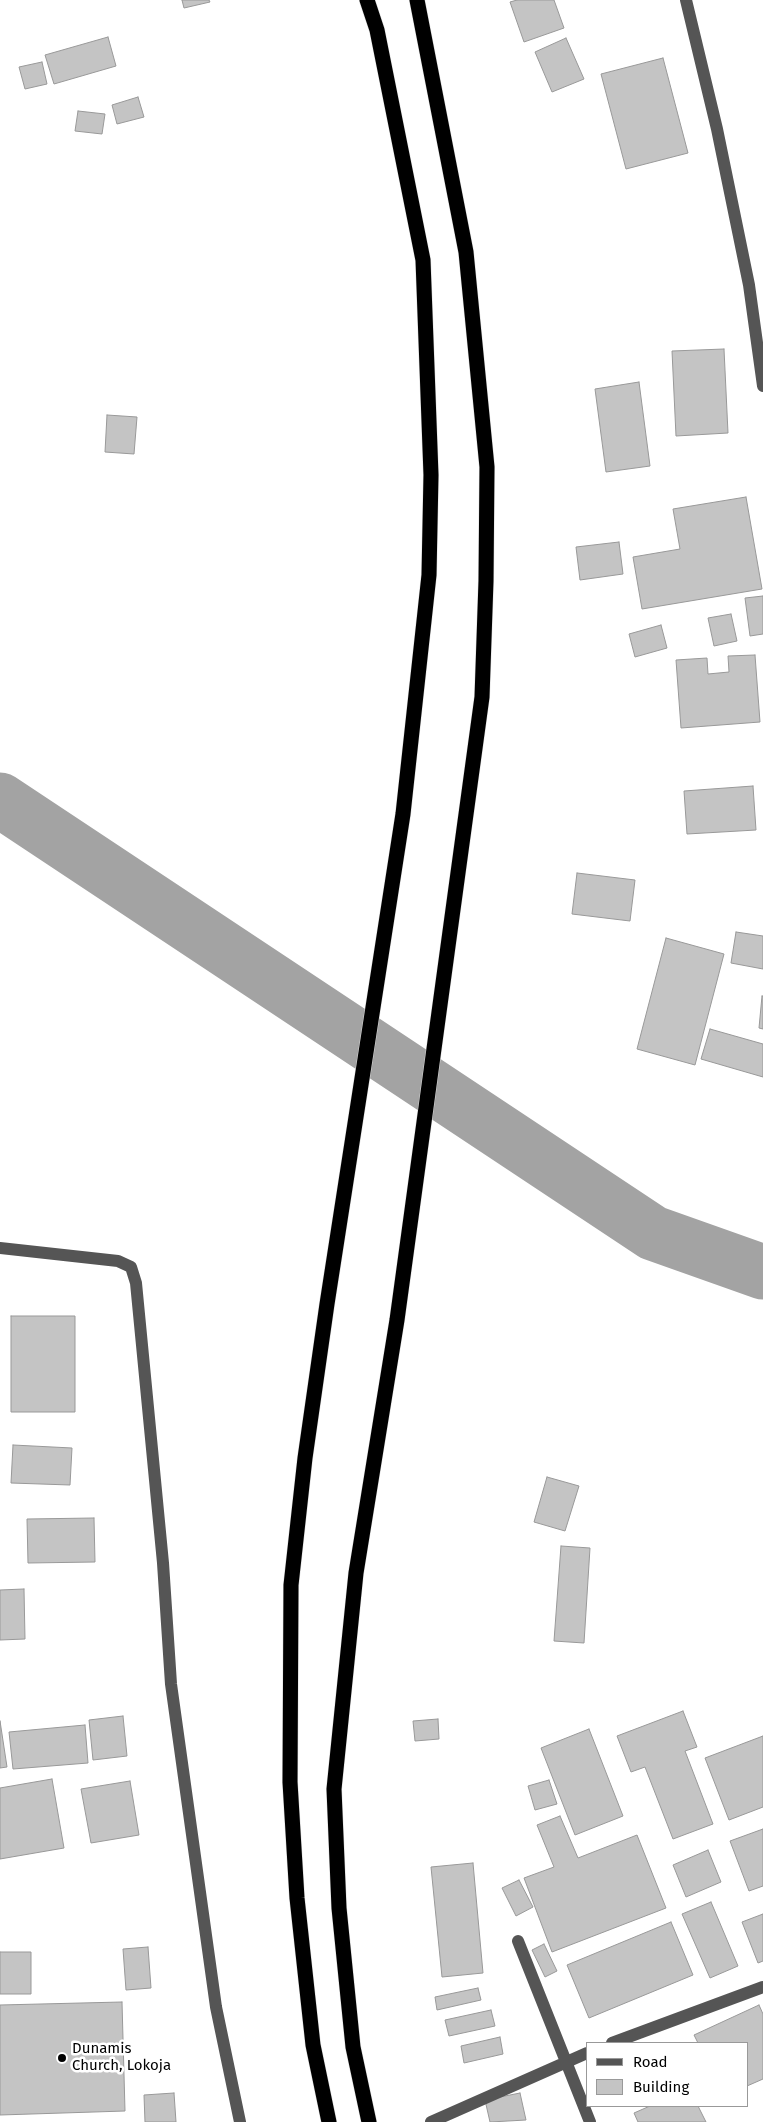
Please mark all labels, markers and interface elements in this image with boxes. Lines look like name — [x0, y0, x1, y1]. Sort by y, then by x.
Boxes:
place label: Dunamis Church, Lokoja — [72, 2040, 171, 2075]
legend — [586, 2042, 748, 2107]
marker: Dunamis Church, Lokoja — [56, 2052, 68, 2064]
text: Road — [633, 2053, 668, 2071]
text: Building — [633, 2078, 689, 2096]

